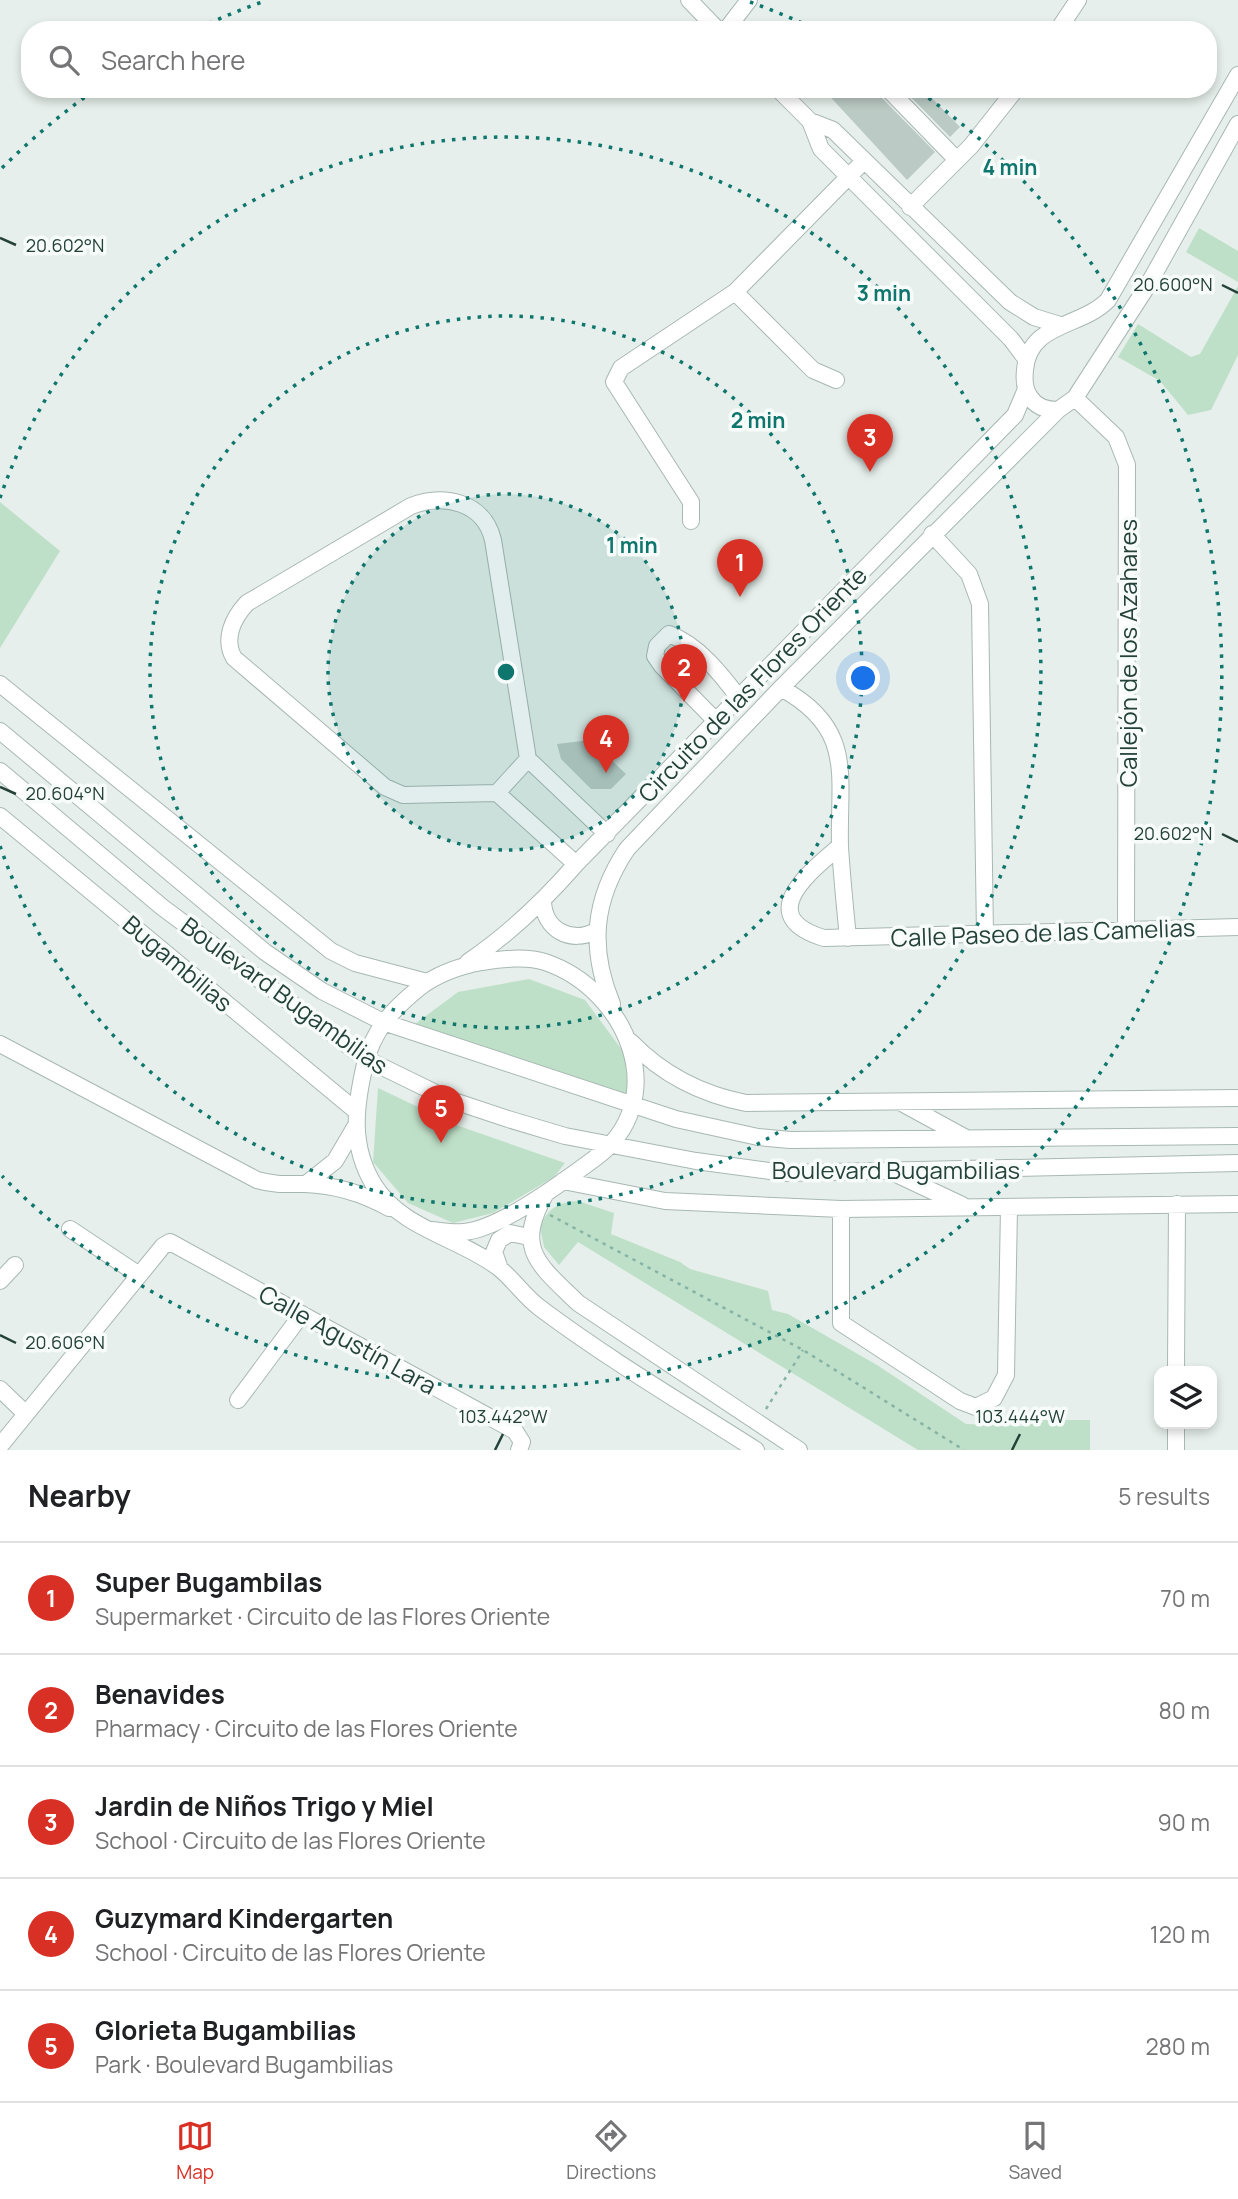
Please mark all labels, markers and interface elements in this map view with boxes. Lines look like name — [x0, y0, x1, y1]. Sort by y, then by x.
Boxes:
search box — [21, 21, 1217, 98]
icon: search — [45, 41, 83, 79]
text: Search here — [101, 42, 246, 78]
text: 4 min — [983, 153, 1037, 181]
text: 20.602°N — [26, 233, 104, 257]
text: 20.600°N — [1133, 272, 1213, 296]
text: 3 min — [857, 279, 911, 307]
text: 2 min — [731, 406, 785, 434]
pin: 3 — [847, 414, 893, 472]
street label: Callejón de los Azahares — [1111, 519, 1144, 787]
text: 1 min — [606, 531, 658, 559]
pin: 1 — [717, 539, 763, 597]
street label: Circuito de las Flores Oriente — [630, 559, 874, 809]
pin: 2 — [661, 644, 707, 702]
centre of rings — [494, 660, 518, 684]
your location — [846, 661, 880, 695]
pin: 4 — [583, 715, 629, 773]
text: 20.604°N — [26, 781, 105, 805]
text: 20.602°N — [1134, 821, 1212, 845]
street label: Bugambilias — [116, 907, 240, 1019]
street label: Boulevard Bugambilias — [175, 909, 395, 1081]
street label: Calle Paseo de las Camelias — [890, 910, 1196, 954]
pin: 5 — [418, 1085, 464, 1143]
street label: Boulevard Bugambilias — [772, 1153, 1020, 1186]
street label: Calle Agustín Lara — [253, 1277, 443, 1401]
text: 20.606°N — [25, 1330, 105, 1354]
map controls — [1154, 1366, 1217, 1429]
button: layers — [1154, 1366, 1217, 1429]
text: 103.442°W — [458, 1404, 548, 1428]
text: 103.444°W — [975, 1404, 1065, 1428]
text: Nearby — [28, 1475, 131, 1516]
text: 5 results — [1118, 1480, 1210, 1512]
text: Super Bugambilas — [95, 1564, 322, 1600]
text: 1 — [46, 1582, 56, 1614]
text: 70 m — [1160, 1582, 1210, 1614]
text: Supermarket · Circuito de las Flores Oriente — [95, 1600, 550, 1632]
text: Benavides — [95, 1676, 225, 1712]
text: 2 — [44, 1694, 58, 1726]
text: 80 m — [1159, 1694, 1210, 1726]
text: Pharmacy · Circuito de las Flores Oriente — [95, 1712, 518, 1744]
text: Jardin de Niños Trigo y Miel — [95, 1788, 434, 1824]
text: 3 — [44, 1806, 58, 1838]
text: 90 m — [1158, 1806, 1210, 1838]
text: School · Circuito de las Flores Oriente — [95, 1824, 486, 1856]
text: Guzymard Kindergarten — [95, 1900, 393, 1936]
text: 4 — [44, 1918, 58, 1950]
text: 120 m — [1150, 1918, 1210, 1950]
text: School · Circuito de las Flores Oriente — [95, 1936, 486, 1968]
text: Glorieta Bugambilias — [95, 2012, 356, 2048]
text: 5 — [44, 2030, 58, 2062]
text: 280 m — [1145, 2030, 1210, 2062]
text: Park · Boulevard Bugambilias — [95, 2048, 393, 2080]
tab: Map — [176, 2117, 214, 2185]
tab: Directions — [566, 2117, 656, 2185]
tab: Saved — [1008, 2117, 1062, 2185]

